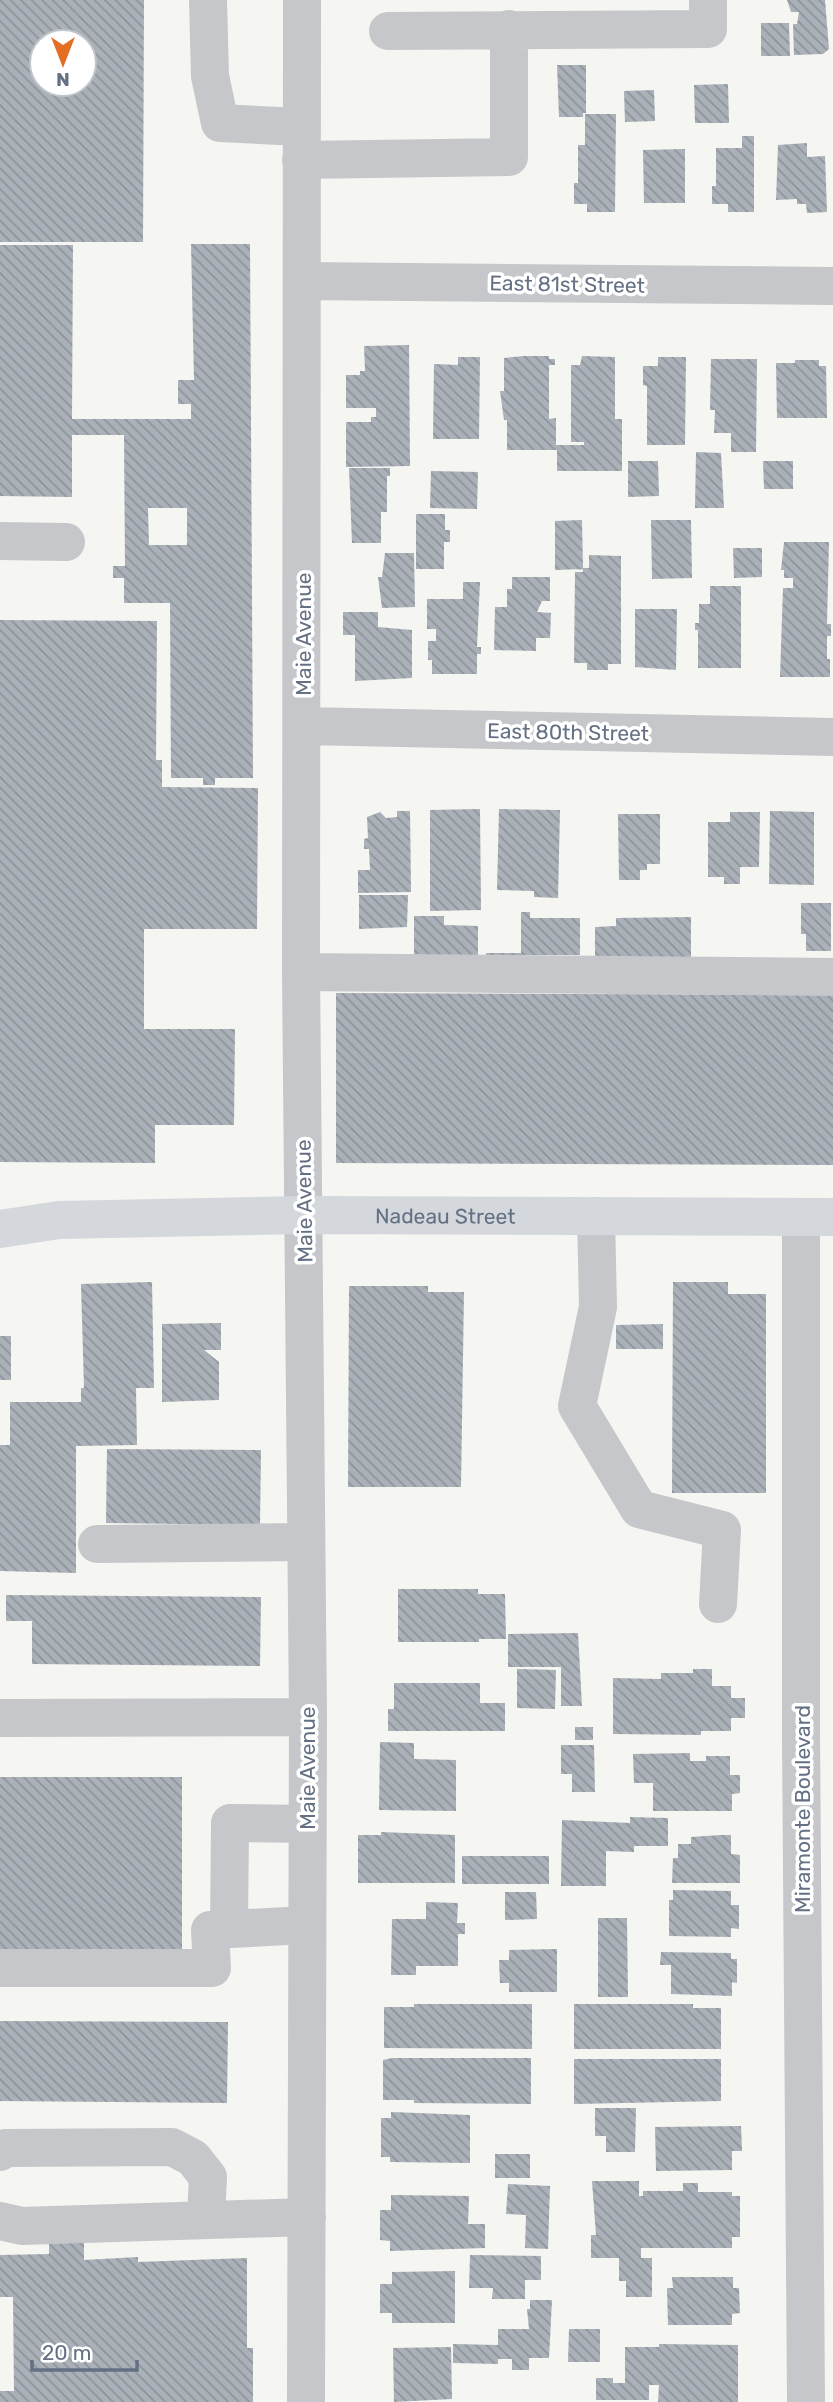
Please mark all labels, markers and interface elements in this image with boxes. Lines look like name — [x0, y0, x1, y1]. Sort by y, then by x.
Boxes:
north arrow — [28, 28, 98, 98]
text: N — [56, 68, 70, 91]
street label: East 81st Street — [489, 270, 645, 298]
street label: Maie Avenue — [291, 572, 316, 696]
street label: East 80th Street — [487, 718, 649, 746]
street label: Maie Avenue — [290, 1139, 318, 1263]
street label: Nadeau Street — [375, 1203, 516, 1228]
street label: Miramonte Boulevard — [790, 1705, 815, 1913]
street label: Maie Avenue — [295, 1706, 320, 1830]
scale bar — [32, 2328, 136, 2372]
text: 20 m — [42, 2340, 91, 2365]

